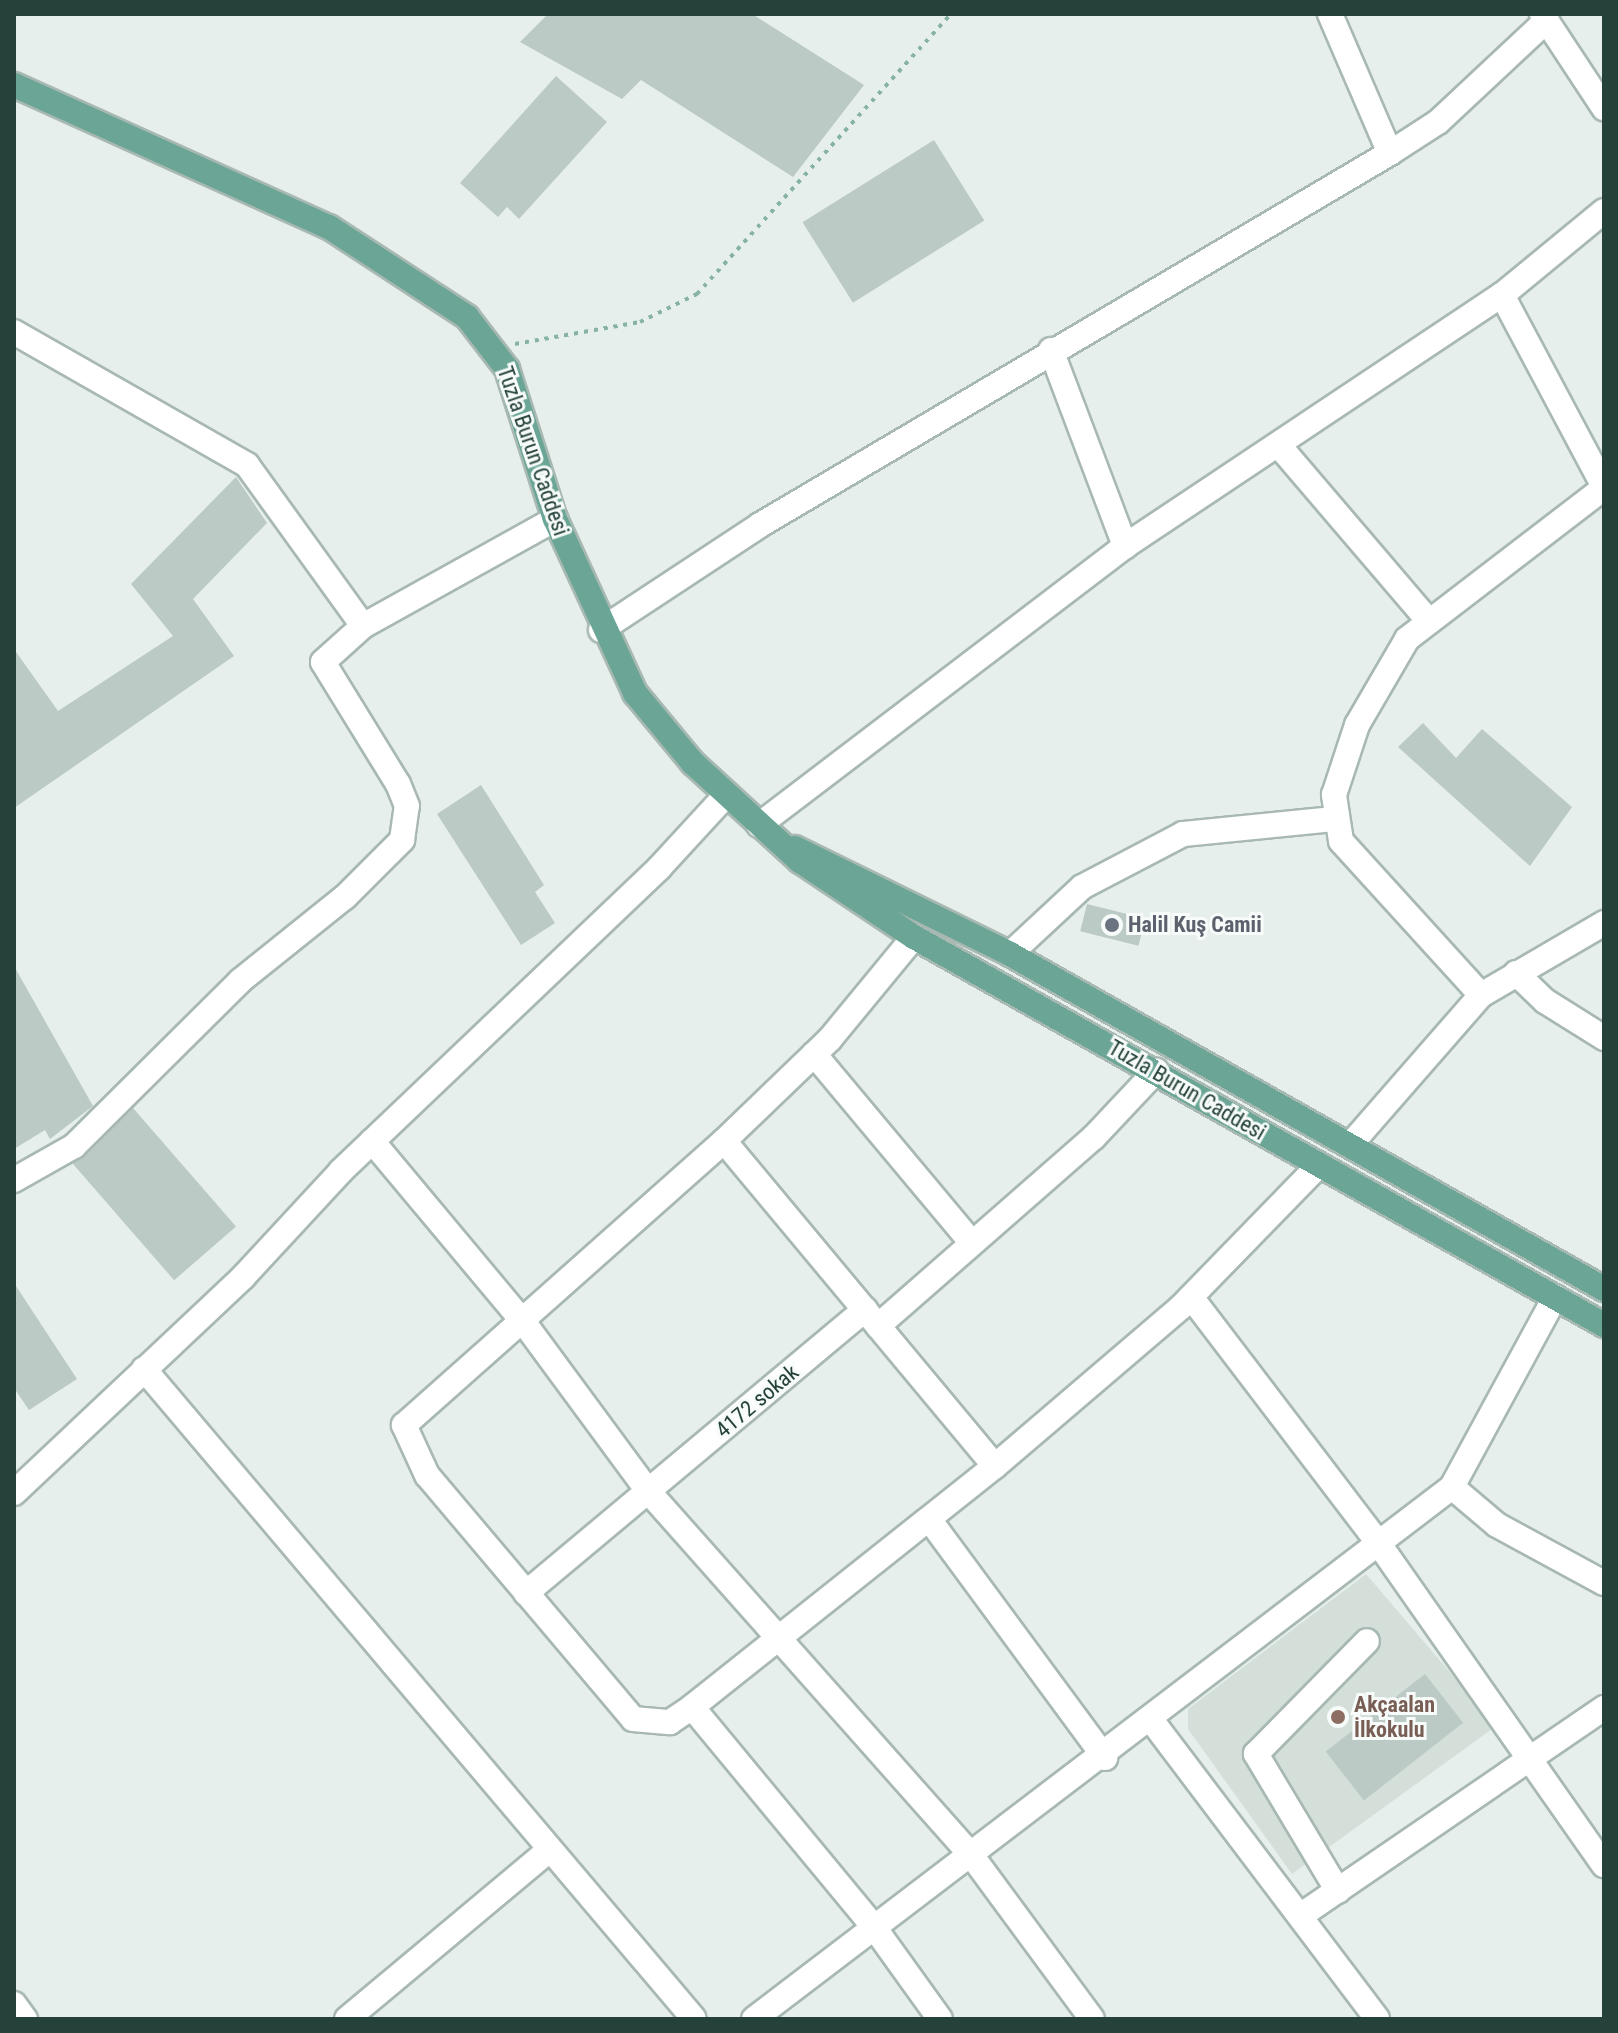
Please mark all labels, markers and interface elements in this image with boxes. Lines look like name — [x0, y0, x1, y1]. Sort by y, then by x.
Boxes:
street label: Tuzla Burun Caddesi — [492, 363, 574, 539]
place label: Halil Kuş Camii — [1128, 912, 1262, 938]
marker: Halil Kuş Camii — [1103, 916, 1121, 934]
street label: Tuzla Burun Caddesi — [1104, 1034, 1270, 1146]
street label: 4172 sokak — [710, 1359, 804, 1443]
place label: Akçaalan İlkokulu — [1354, 1691, 1435, 1742]
marker: Akçaalan İlkokulu — [1329, 1708, 1347, 1726]

